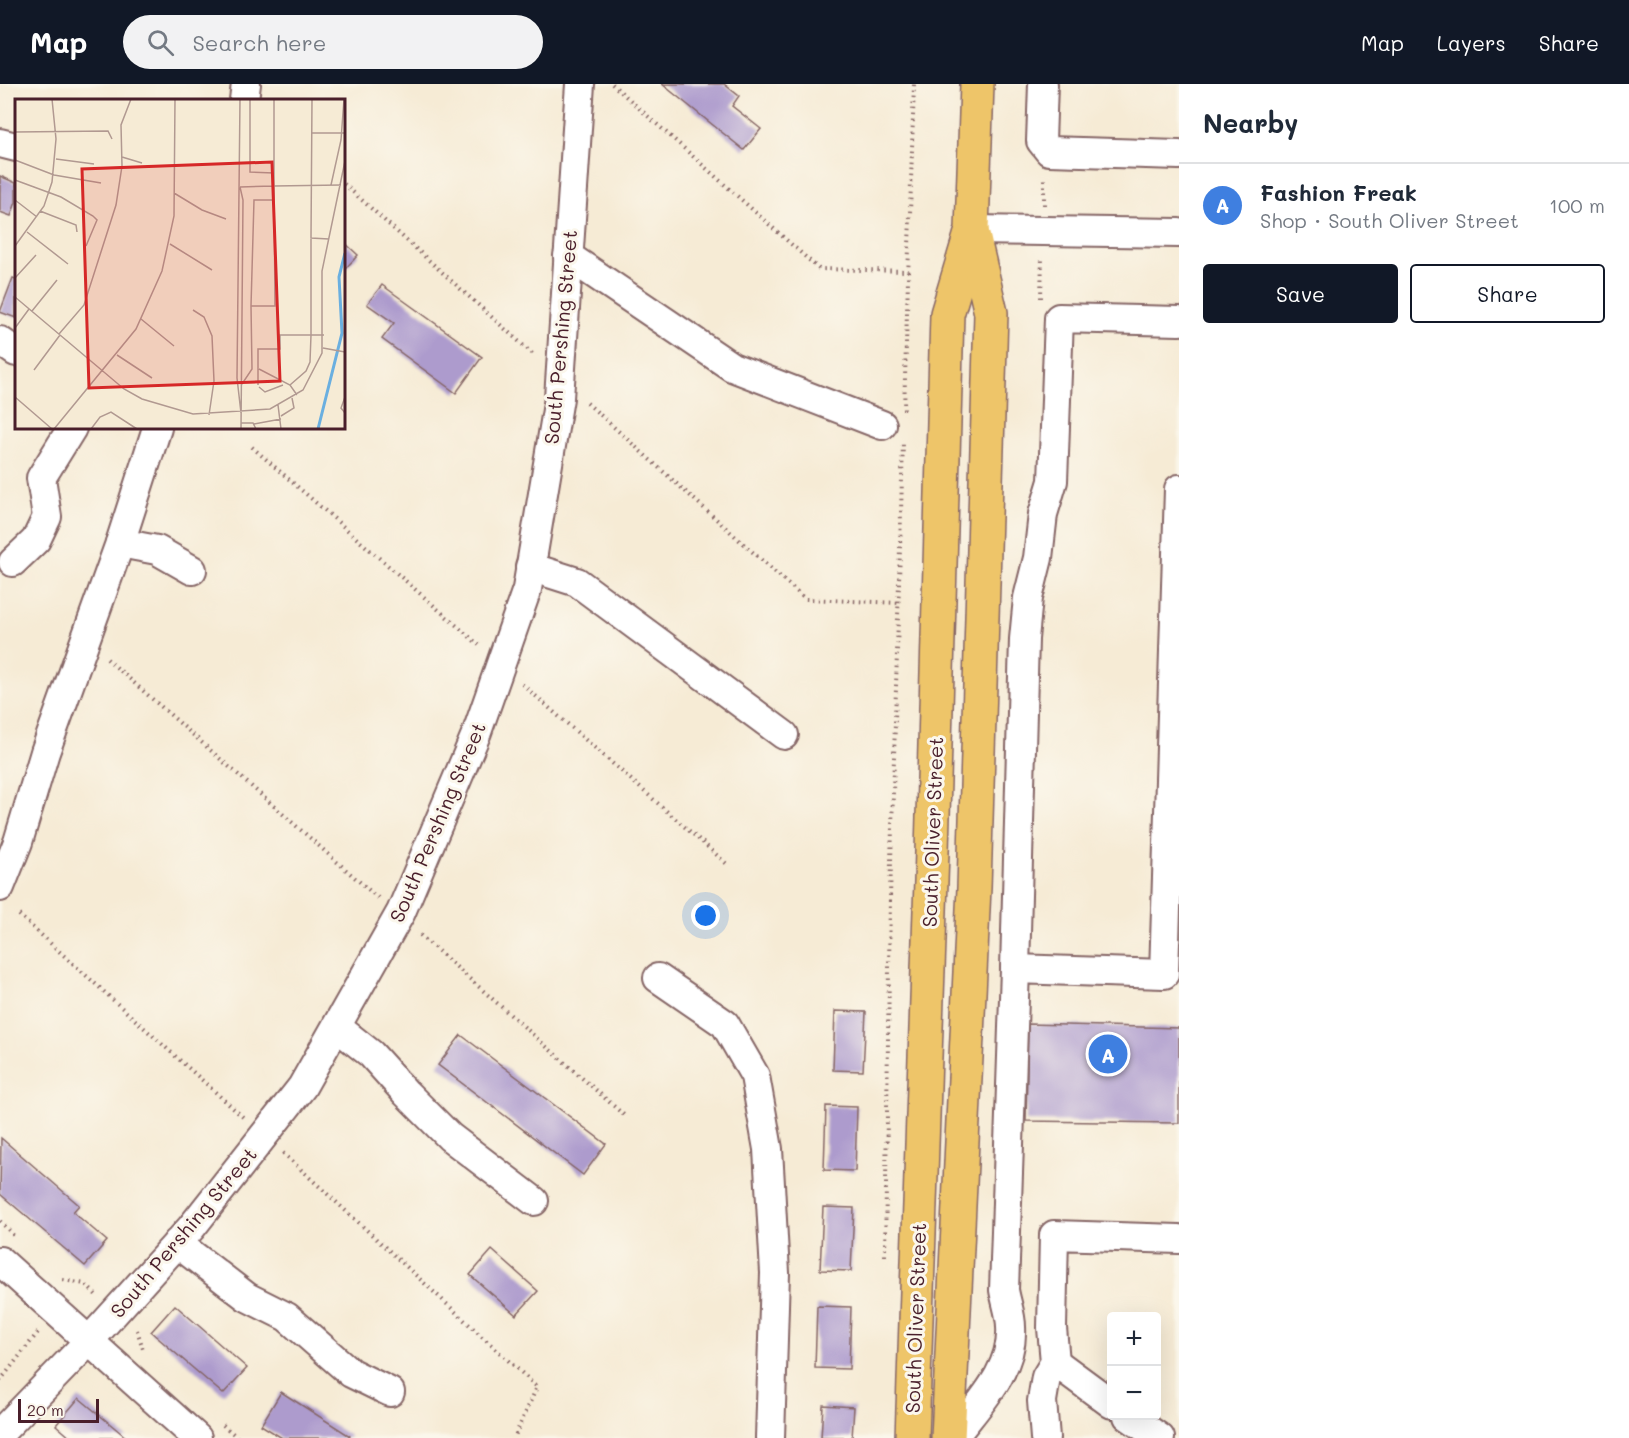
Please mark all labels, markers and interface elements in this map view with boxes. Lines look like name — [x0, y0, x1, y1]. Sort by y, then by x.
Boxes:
search box — [123, 15, 543, 69]
text: Map — [30, 24, 87, 60]
icon: search — [144, 26, 177, 59]
text: Search here — [192, 28, 326, 57]
text: Map — [1361, 29, 1404, 56]
text: Layers — [1437, 29, 1506, 56]
text: Share — [1539, 29, 1599, 56]
inset map — [15, 99, 345, 429]
text: Nearby — [1203, 106, 1298, 140]
text: Fashion Freak — [1260, 178, 1417, 207]
text: A — [1216, 192, 1229, 218]
text: 100 m — [1549, 192, 1605, 218]
text: Shop · South Oliver Street — [1260, 207, 1519, 233]
street label: South Pershing Street — [538, 229, 582, 445]
button: Save — [1203, 264, 1398, 323]
button: Share — [1410, 264, 1605, 323]
street label: South Pershing Street — [383, 718, 491, 926]
street label: South Oliver Street — [916, 736, 948, 928]
your location — [691, 901, 720, 930]
pin: A — [1088, 1032, 1128, 1076]
street label: South Pershing Street — [104, 1141, 262, 1323]
street label: South Oliver Street — [899, 1222, 931, 1414]
map controls — [1107, 1312, 1161, 1420]
button: + — [1107, 1312, 1161, 1366]
button: − — [1107, 1366, 1161, 1420]
scale bar — [18, 1396, 99, 1424]
text: 20 m — [27, 1399, 64, 1420]

